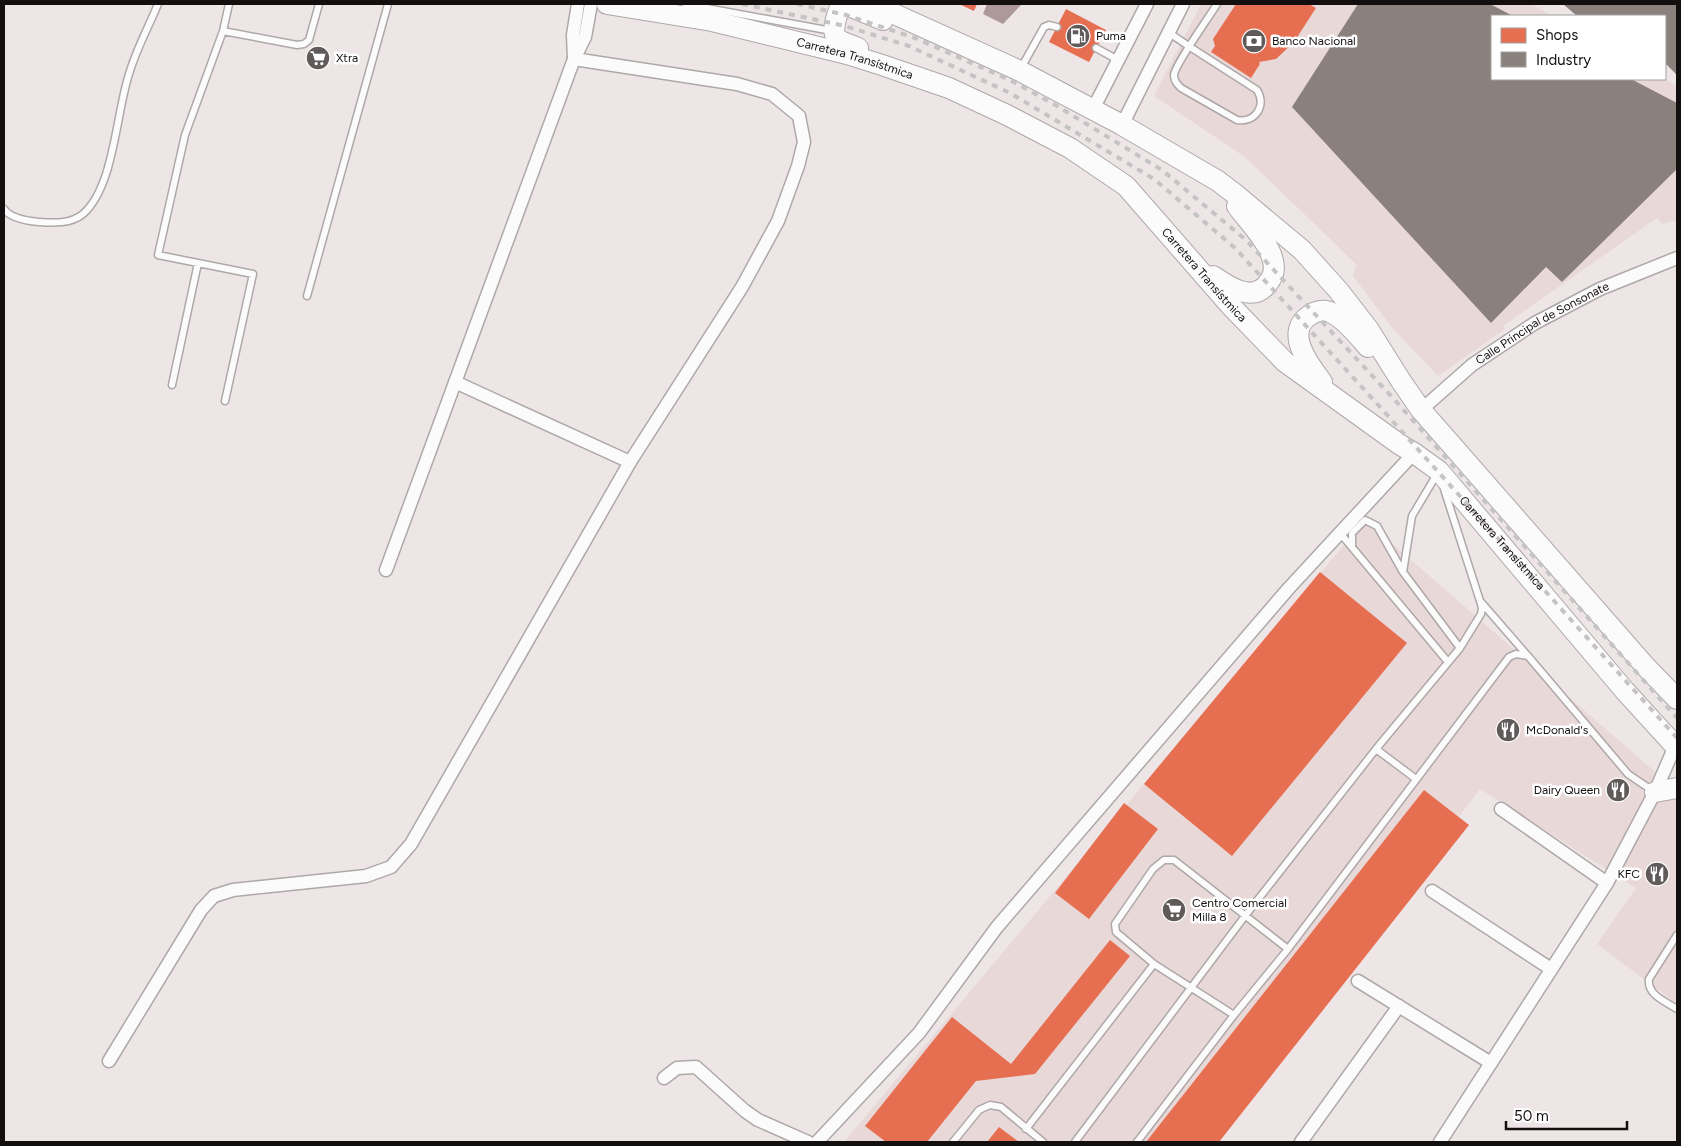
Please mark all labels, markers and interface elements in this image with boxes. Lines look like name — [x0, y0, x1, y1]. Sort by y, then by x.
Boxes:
legend — [1491, 15, 1666, 80]
fuel station icon: Puma — [1065, 23, 1091, 49]
text: Shops — [1536, 26, 1578, 44]
bank icon: Banco Nacional — [1241, 28, 1267, 54]
place label: Puma — [1096, 29, 1126, 43]
place label: Banco Nacional — [1272, 34, 1356, 48]
street label: Carretera Transístmica — [795, 35, 915, 82]
supermarket icon: Xtra — [305, 45, 331, 71]
place label: Xtra — [336, 51, 358, 65]
text: Industry — [1536, 51, 1591, 69]
street label: Carretera Transístmica — [1159, 225, 1249, 325]
street label: Calle Principal de Sonsonate — [1473, 279, 1611, 368]
street label: Carretera Transístmica — [1457, 493, 1548, 593]
restaurant icon: McDonald's — [1495, 717, 1521, 743]
place label: McDonald's — [1526, 723, 1589, 737]
restaurant icon: Dairy Queen — [1605, 777, 1631, 803]
place label: Dairy Queen — [1534, 783, 1600, 797]
restaurant icon: KFC — [1644, 861, 1670, 887]
place label: KFC — [1618, 867, 1640, 881]
place label: Centro Comercial Milla 8 — [1192, 896, 1287, 924]
supermarket icon: Centro Comercial Milla 8 — [1161, 897, 1187, 923]
scale bar — [1506, 1098, 1627, 1130]
text: 50 m — [1514, 1107, 1549, 1125]

